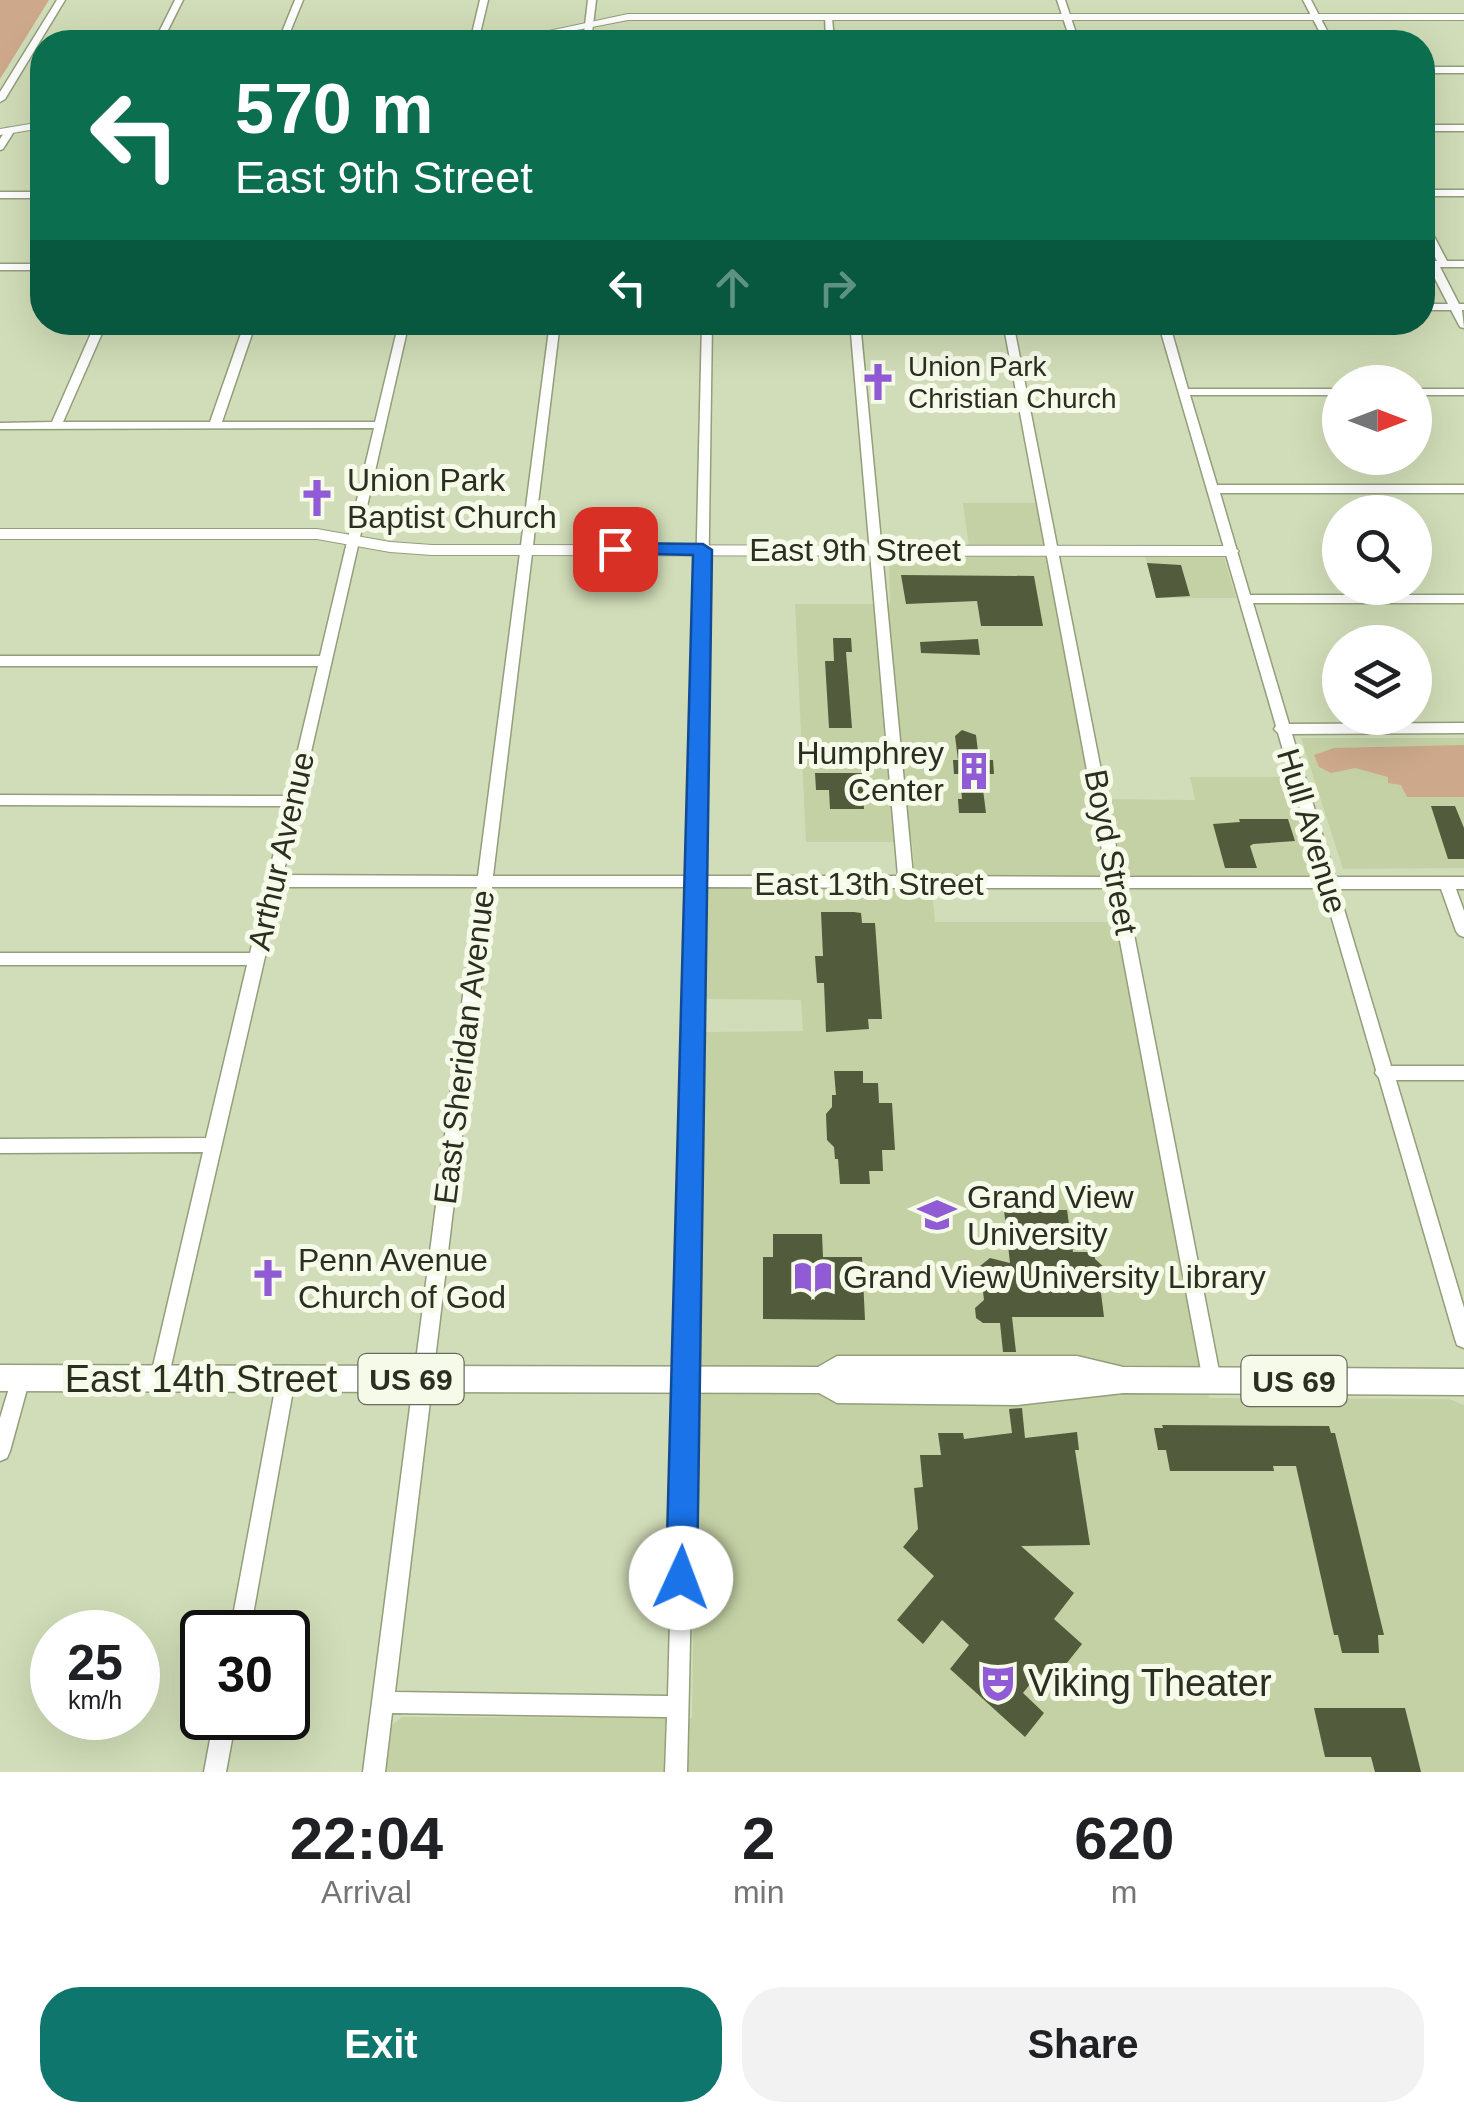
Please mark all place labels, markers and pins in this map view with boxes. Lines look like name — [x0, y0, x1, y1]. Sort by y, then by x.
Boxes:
place label: Union Park Christian Church — [908, 351, 1117, 414]
church icon: Union Park Christian Church — [857, 361, 899, 403]
place label: Union Park Baptist Church — [347, 462, 557, 535]
church icon: Union Park Baptist Church — [296, 477, 338, 519]
pin — [573, 507, 658, 592]
place label: Humphrey Center — [796, 735, 944, 808]
building icon: Humphrey Center — [953, 750, 995, 792]
place label: Grand View University — [967, 1179, 1135, 1252]
school or university icon: Grand View University — [916, 1194, 958, 1236]
place label: Penn Avenue Church of God — [298, 1242, 506, 1315]
library icon: Grand View University Library — [792, 1256, 834, 1298]
church icon: Penn Avenue Church of God — [247, 1257, 289, 1299]
place label: Grand View University Library — [843, 1259, 1266, 1295]
theatre icon: Viking Theater — [977, 1662, 1019, 1704]
place label: Viking Theater — [1028, 1662, 1272, 1704]

